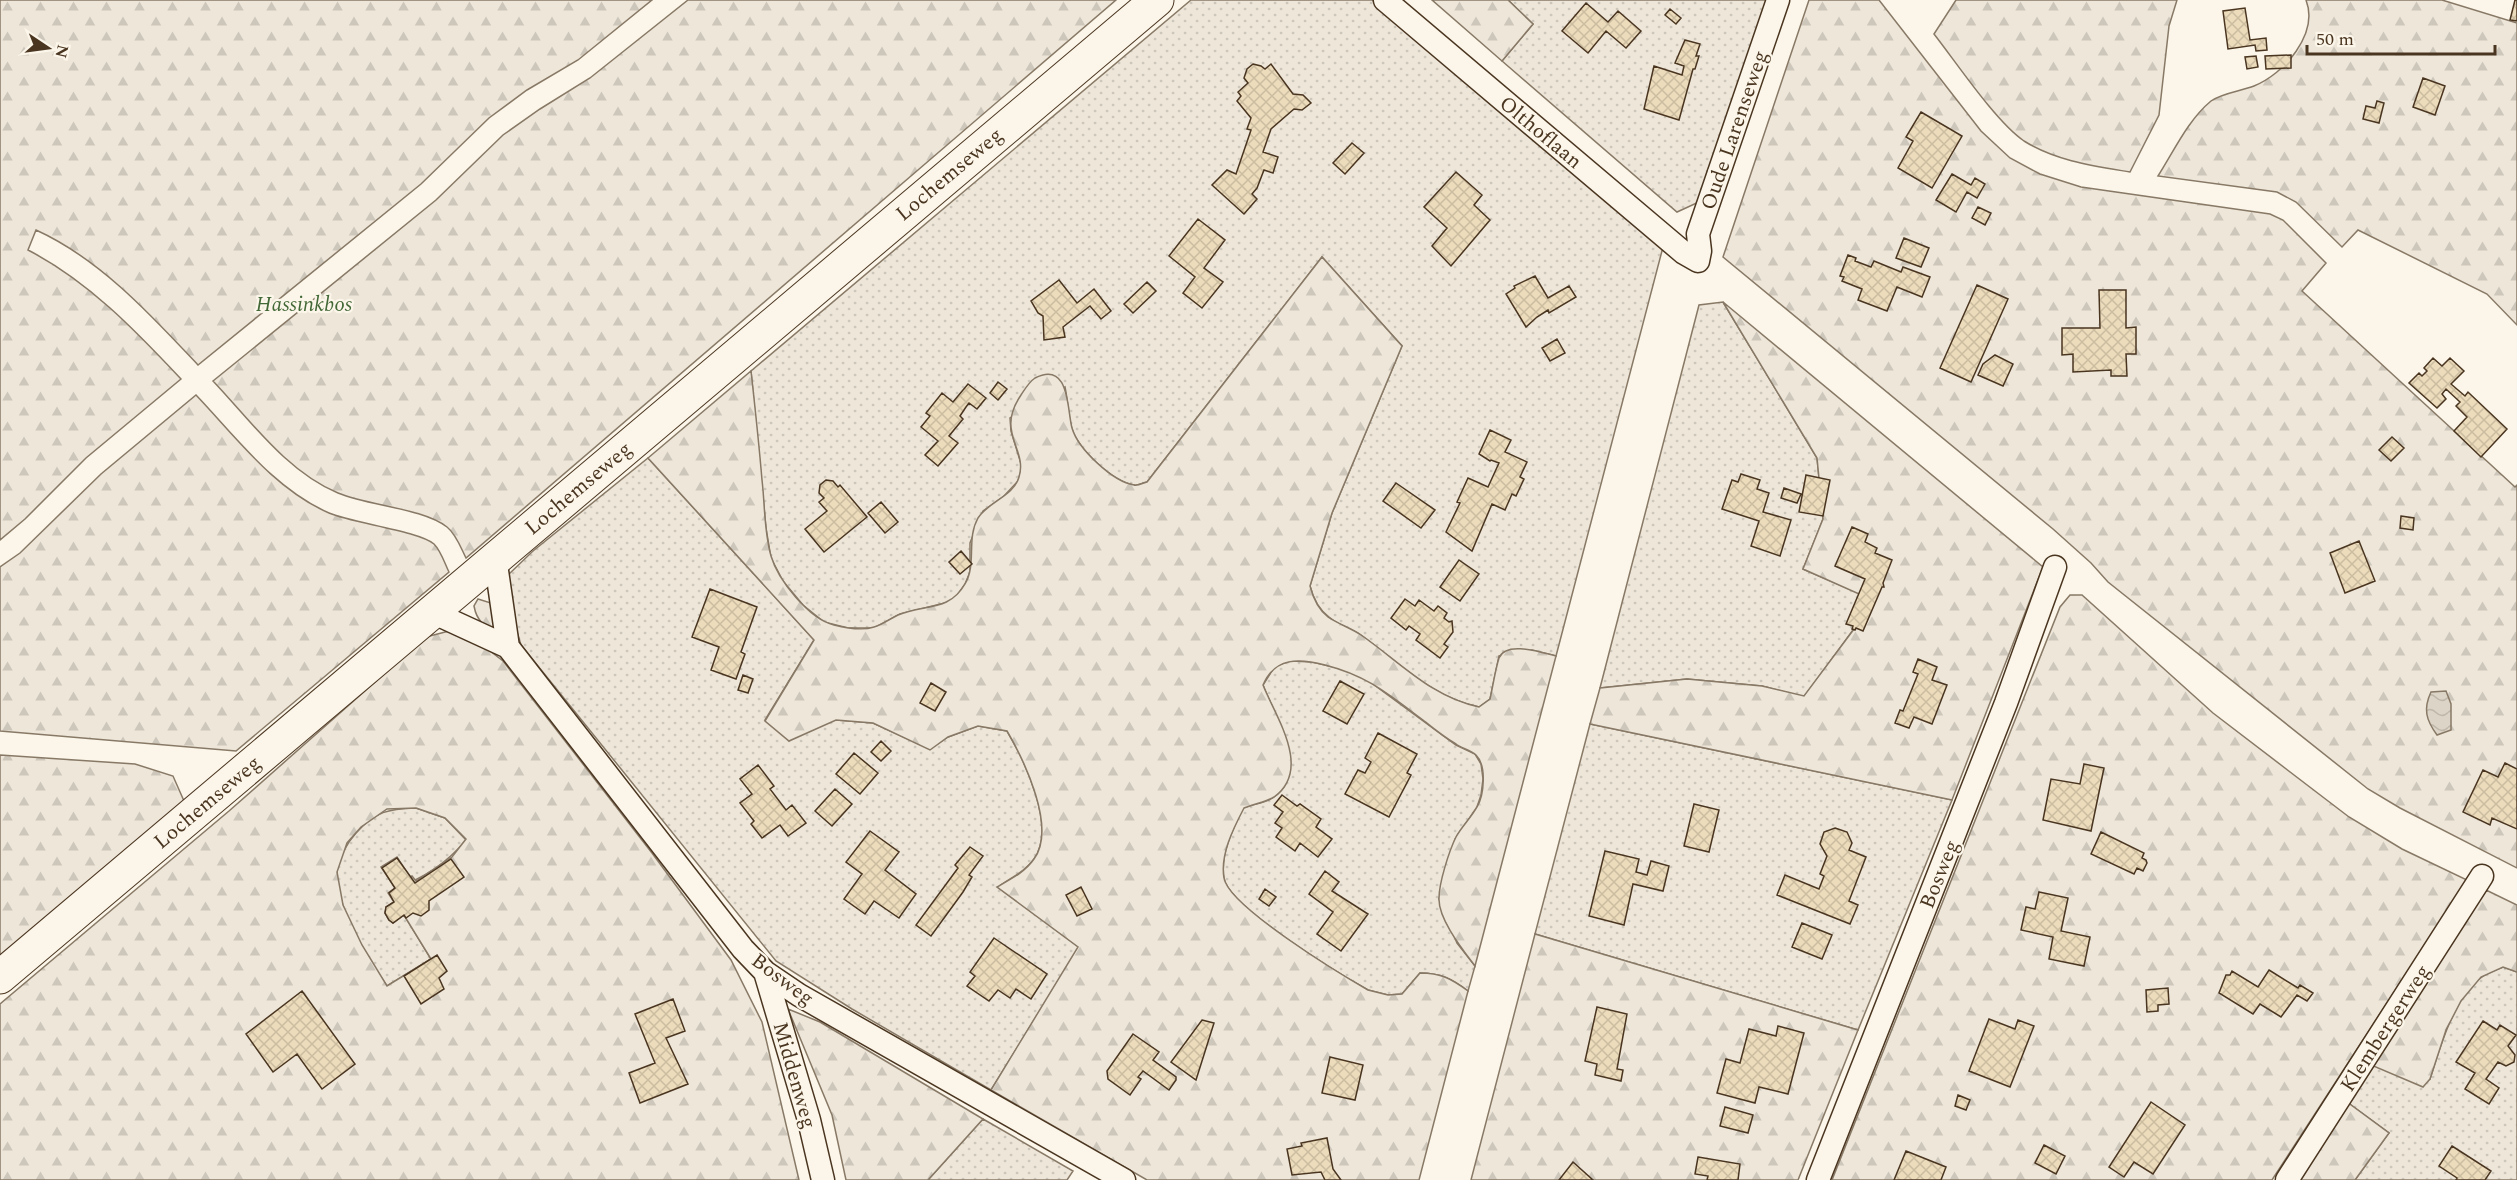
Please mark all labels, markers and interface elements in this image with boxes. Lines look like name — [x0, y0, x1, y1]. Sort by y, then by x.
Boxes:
north arrow — [18, 18, 78, 78]
scale bar — [2307, 18, 2494, 56]
text: 50 m — [2316, 26, 2354, 53]
text: N — [48, 42, 75, 60]
street label: Oude Larenseweg — [1693, 46, 1777, 214]
street label: Olthoflaan — [1492, 88, 1589, 177]
street label: Lochemseweg — [889, 120, 1010, 229]
park label: Hassinkbos — [256, 289, 353, 321]
street label: Lochemseweg — [518, 434, 639, 543]
street label: Lochemseweg — [147, 748, 268, 857]
street label: Bosweg — [1912, 835, 1968, 914]
street label: Bosweg — [744, 945, 821, 1014]
street label: Klembergerweg — [2333, 958, 2439, 1099]
street label: Middenweg — [764, 1018, 825, 1132]

